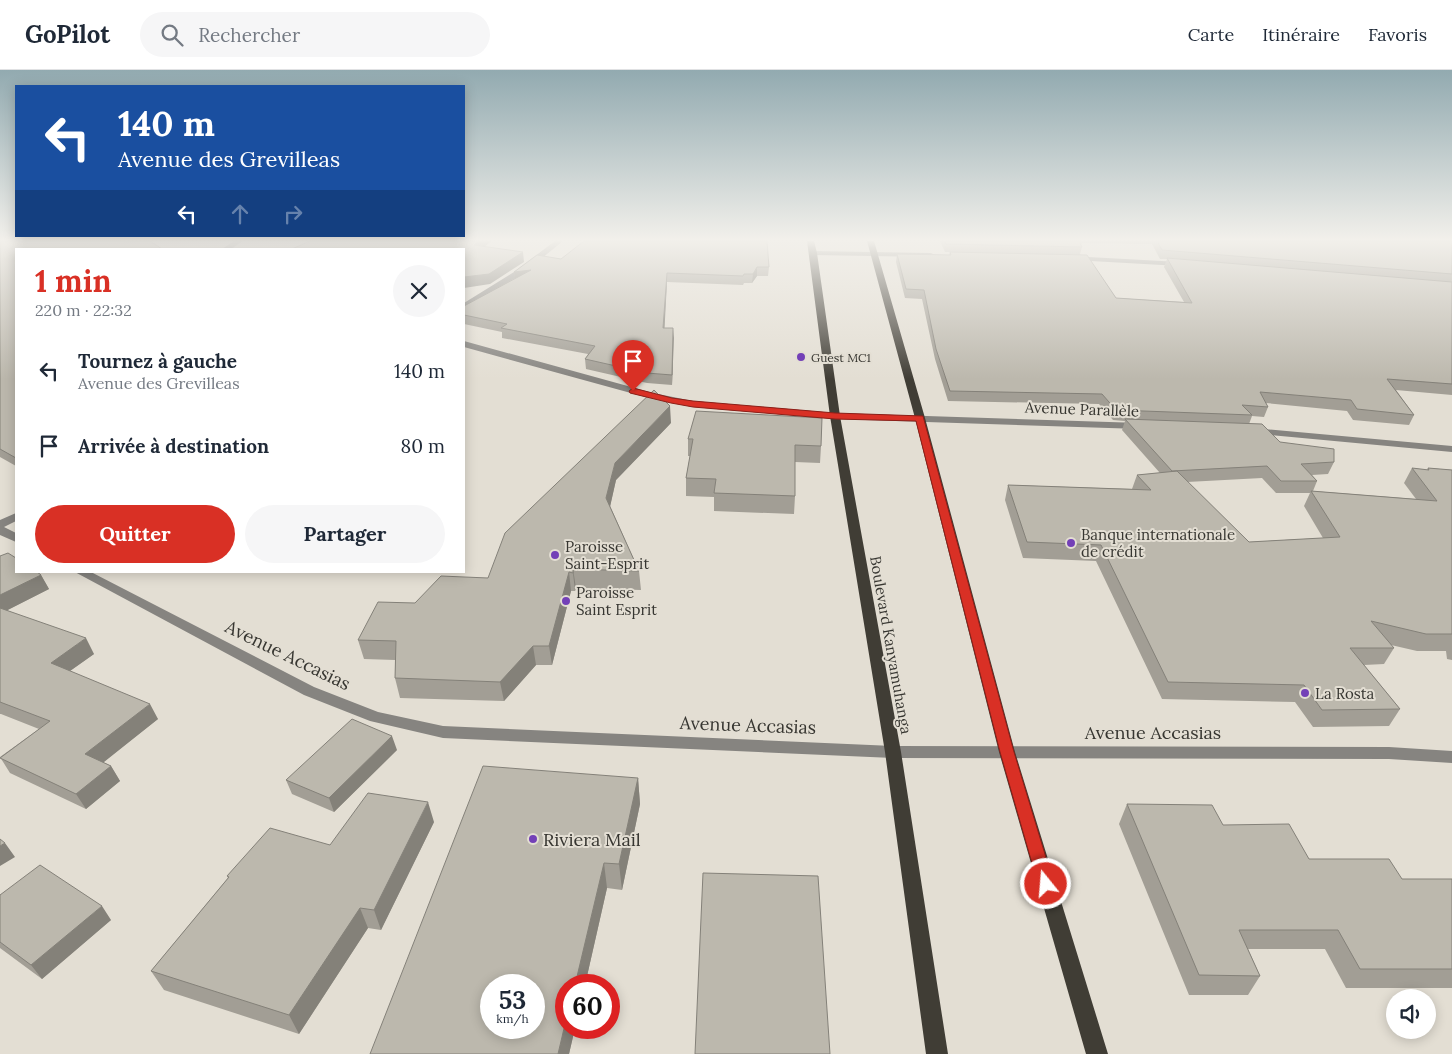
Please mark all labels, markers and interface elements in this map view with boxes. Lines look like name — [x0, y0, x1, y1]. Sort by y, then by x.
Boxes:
search box — [140, 12, 490, 57]
text: GoPilot — [25, 19, 110, 50]
icon: search — [158, 21, 186, 49]
text: Rechercher — [198, 23, 300, 47]
text: Carte — [1188, 23, 1234, 46]
text: Itinéraire — [1262, 23, 1340, 46]
text: Favoris — [1368, 23, 1427, 46]
text: 140 m — [118, 101, 215, 146]
icon: left — [35, 105, 100, 170]
text: Avenue des Grevilleas — [118, 145, 340, 173]
icon: left — [173, 200, 201, 228]
icon: ahead — [226, 200, 254, 228]
icon: right — [279, 200, 307, 228]
text: 1 min — [35, 262, 112, 300]
button: close — [393, 265, 445, 317]
text: 220 m · 22:32 — [35, 300, 132, 320]
pin — [612, 340, 654, 391]
icon: arrive — [619, 347, 647, 375]
text: Tournez à gauche — [78, 349, 237, 373]
place label: Guest MC1 — [811, 350, 871, 365]
marker: Guest MC1 — [795, 351, 807, 363]
icon: left — [35, 357, 63, 385]
text: 140 m — [394, 359, 445, 383]
text: Avenue des Grevilleas — [78, 373, 240, 393]
street label: Avenue Parallèle — [1024, 397, 1139, 420]
icon: arrive — [35, 432, 63, 460]
text: Arrivée à destination — [78, 434, 269, 458]
text: 80 m — [401, 434, 445, 458]
button: Quitter — [35, 505, 235, 563]
button: Partager — [245, 505, 445, 563]
place label: Banque internationale de crédit — [1081, 525, 1235, 561]
place label: Paroisse Saint-Esprit — [565, 537, 650, 573]
marker: Banque internationale de crédit — [1065, 537, 1077, 549]
marker: Paroisse Saint-Esprit — [549, 549, 561, 561]
street label: Boulevard Kanyamuhanga — [866, 554, 916, 736]
place label: Paroisse Saint Esprit — [576, 583, 657, 619]
marker: Paroisse Saint Esprit — [560, 595, 572, 607]
street label: Avenue Accasias — [221, 614, 354, 695]
place label: La Rosta — [1315, 684, 1375, 703]
marker: La Rosta — [1299, 687, 1311, 699]
street label: Avenue Accasias — [678, 711, 817, 739]
street label: Avenue Accasias — [1084, 721, 1221, 744]
place label: Riviera Mail — [543, 828, 641, 851]
marker: Riviera Mail — [527, 833, 539, 845]
position arrow — [1019, 857, 1071, 909]
speed limit sign: 60 — [555, 974, 620, 1039]
text: 53 — [499, 984, 526, 1016]
map controls — [1386, 989, 1436, 1039]
button: sound — [1386, 989, 1436, 1039]
text: km/h — [496, 1011, 529, 1026]

